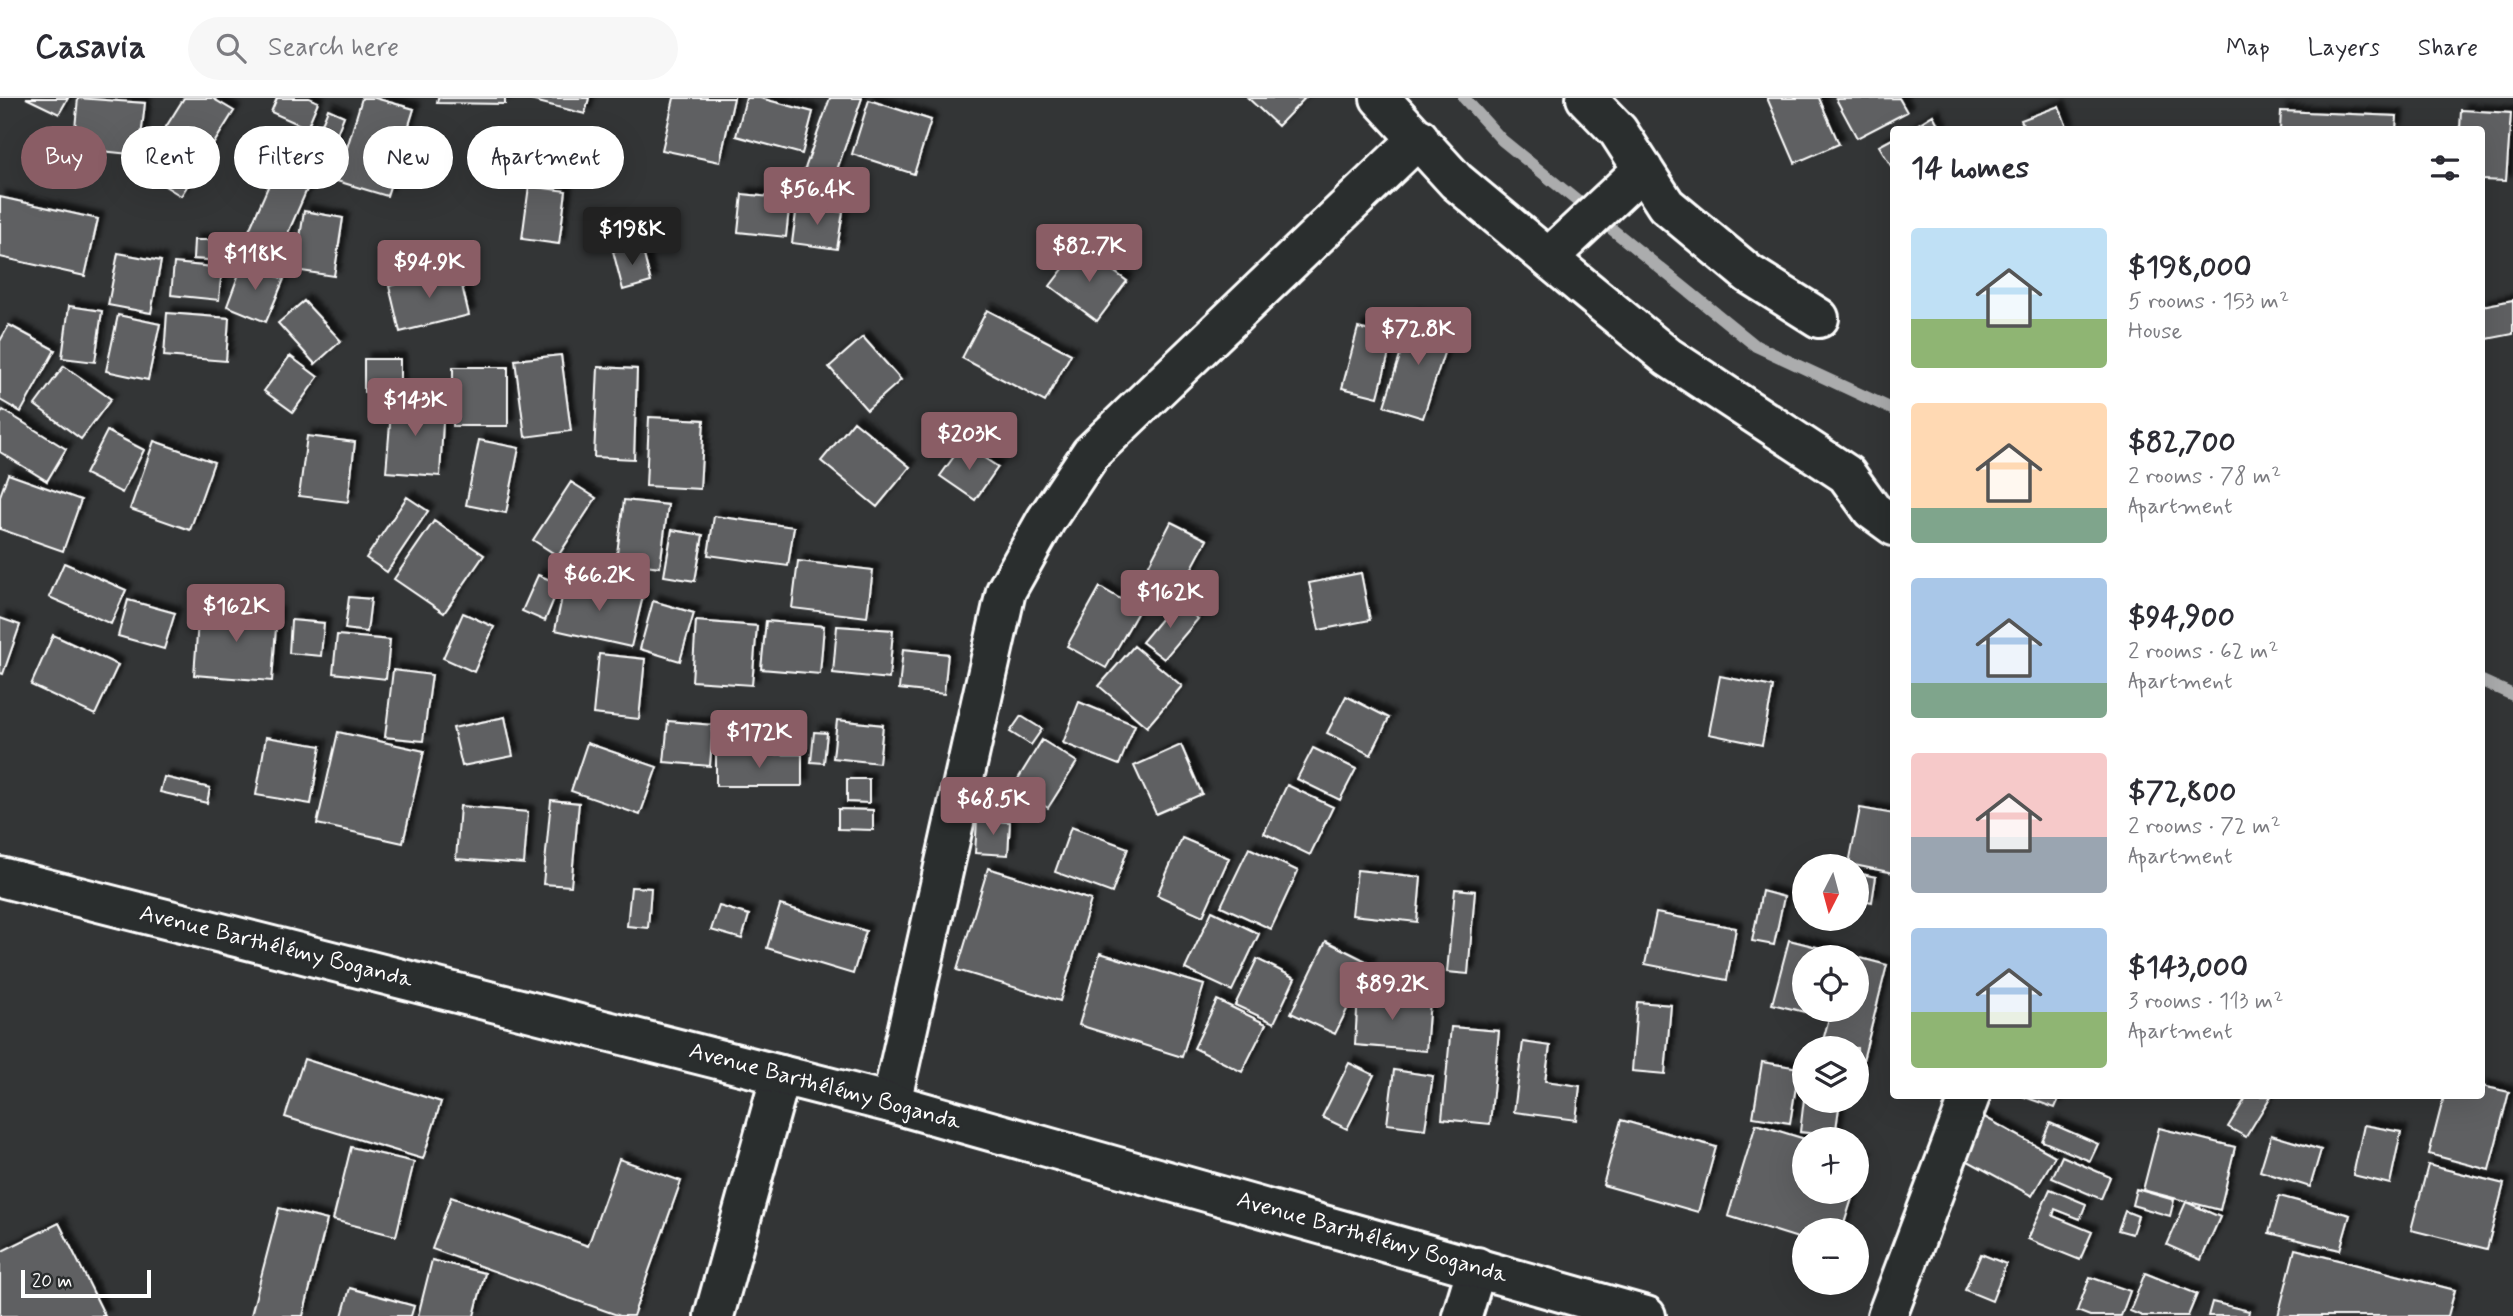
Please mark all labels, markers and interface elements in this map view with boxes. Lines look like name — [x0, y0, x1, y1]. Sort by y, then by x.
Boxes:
search box — [188, 17, 678, 80]
text: Casavia — [35, 26, 146, 70]
icon: search — [212, 29, 250, 67]
text: Search here — [268, 31, 399, 65]
text: Map — [2226, 33, 2270, 64]
text: Layers — [2308, 33, 2380, 64]
text: Share — [2418, 33, 2478, 64]
chip: Buy — [21, 126, 107, 189]
chip: Rent — [121, 126, 220, 189]
chip: Filters — [234, 126, 349, 189]
chip: New — [363, 126, 453, 189]
chip: Apartment — [467, 126, 624, 189]
text: 14 homes — [1911, 149, 2029, 188]
icon: filters — [2426, 149, 2464, 187]
pin: $56.4K — [760, 167, 874, 227]
text: $56.4K — [780, 175, 854, 205]
pin: $198K — [583, 208, 681, 267]
text: $198K — [599, 215, 665, 245]
pin: $82.7K — [1032, 225, 1146, 284]
pin: $118K — [206, 232, 304, 292]
text: $82.7K — [1052, 232, 1126, 262]
text: $118K — [224, 240, 286, 270]
pin: $94.9K — [372, 240, 486, 300]
text: $94.9K — [393, 248, 465, 278]
text: $198,000 — [2128, 248, 2252, 287]
icon: home — [1967, 256, 2051, 340]
text: 5 rooms · 153 m² — [2128, 287, 2289, 317]
pin: $72.8K — [1361, 308, 1475, 367]
text: $72.8K — [1381, 315, 1455, 345]
text: House — [2128, 317, 2182, 347]
pin: $143K — [366, 378, 464, 438]
text: $143K — [383, 386, 447, 416]
pin: $203K — [920, 412, 1018, 472]
text: $203K — [937, 420, 1001, 450]
text: $82,700 — [2128, 423, 2236, 462]
icon: home — [1967, 431, 2051, 515]
text: 2 rooms · 78 m² — [2128, 462, 2281, 492]
text: Apartment — [2128, 492, 2233, 522]
pin: $66.2K — [542, 554, 656, 613]
text: $66.2K — [564, 561, 634, 591]
pin: $162K — [1121, 570, 1219, 630]
text: $162K — [1137, 578, 1203, 608]
pin: $162K — [187, 584, 285, 644]
text: $162K — [203, 592, 269, 622]
text: $94,900 — [2128, 598, 2235, 637]
icon: home — [1967, 606, 2051, 690]
text: 2 rooms · 62 m² — [2128, 637, 2279, 667]
text: Apartment — [2128, 667, 2233, 697]
pin: $172K — [710, 710, 808, 770]
text: $172K — [726, 718, 792, 748]
text: $72,800 — [2128, 773, 2236, 812]
pin: $68.5K — [936, 778, 1050, 837]
icon: home — [1967, 781, 2051, 865]
text: $68.5K — [957, 785, 1029, 815]
text: 2 rooms · 72 m² — [2128, 812, 2281, 842]
text: Apartment — [2128, 842, 2233, 872]
north arrow — [1792, 854, 1869, 931]
map controls — [1792, 854, 1869, 1295]
street label: Avenue Barthélémy Boganda — [136, 899, 416, 996]
button: locate — [1792, 945, 1869, 1022]
text: $143,000 — [2128, 948, 2248, 987]
icon: home — [1967, 956, 2051, 1040]
pin: $89.2K — [1335, 962, 1449, 1022]
text: $89.2K — [1356, 970, 1428, 1000]
text: 3 rooms · 113 m² — [2128, 987, 2283, 1017]
text: Apartment — [2128, 1017, 2233, 1047]
street label: Avenue Barthélémy Boganda — [686, 1036, 964, 1138]
button: layers — [1792, 1036, 1869, 1113]
button: + — [1792, 1127, 1869, 1204]
street label: Avenue Barthélémy Boganda — [1233, 1185, 1511, 1291]
button: − — [1792, 1218, 1869, 1295]
scale bar — [21, 1267, 150, 1299]
text: 20 m — [32, 1269, 72, 1294]

